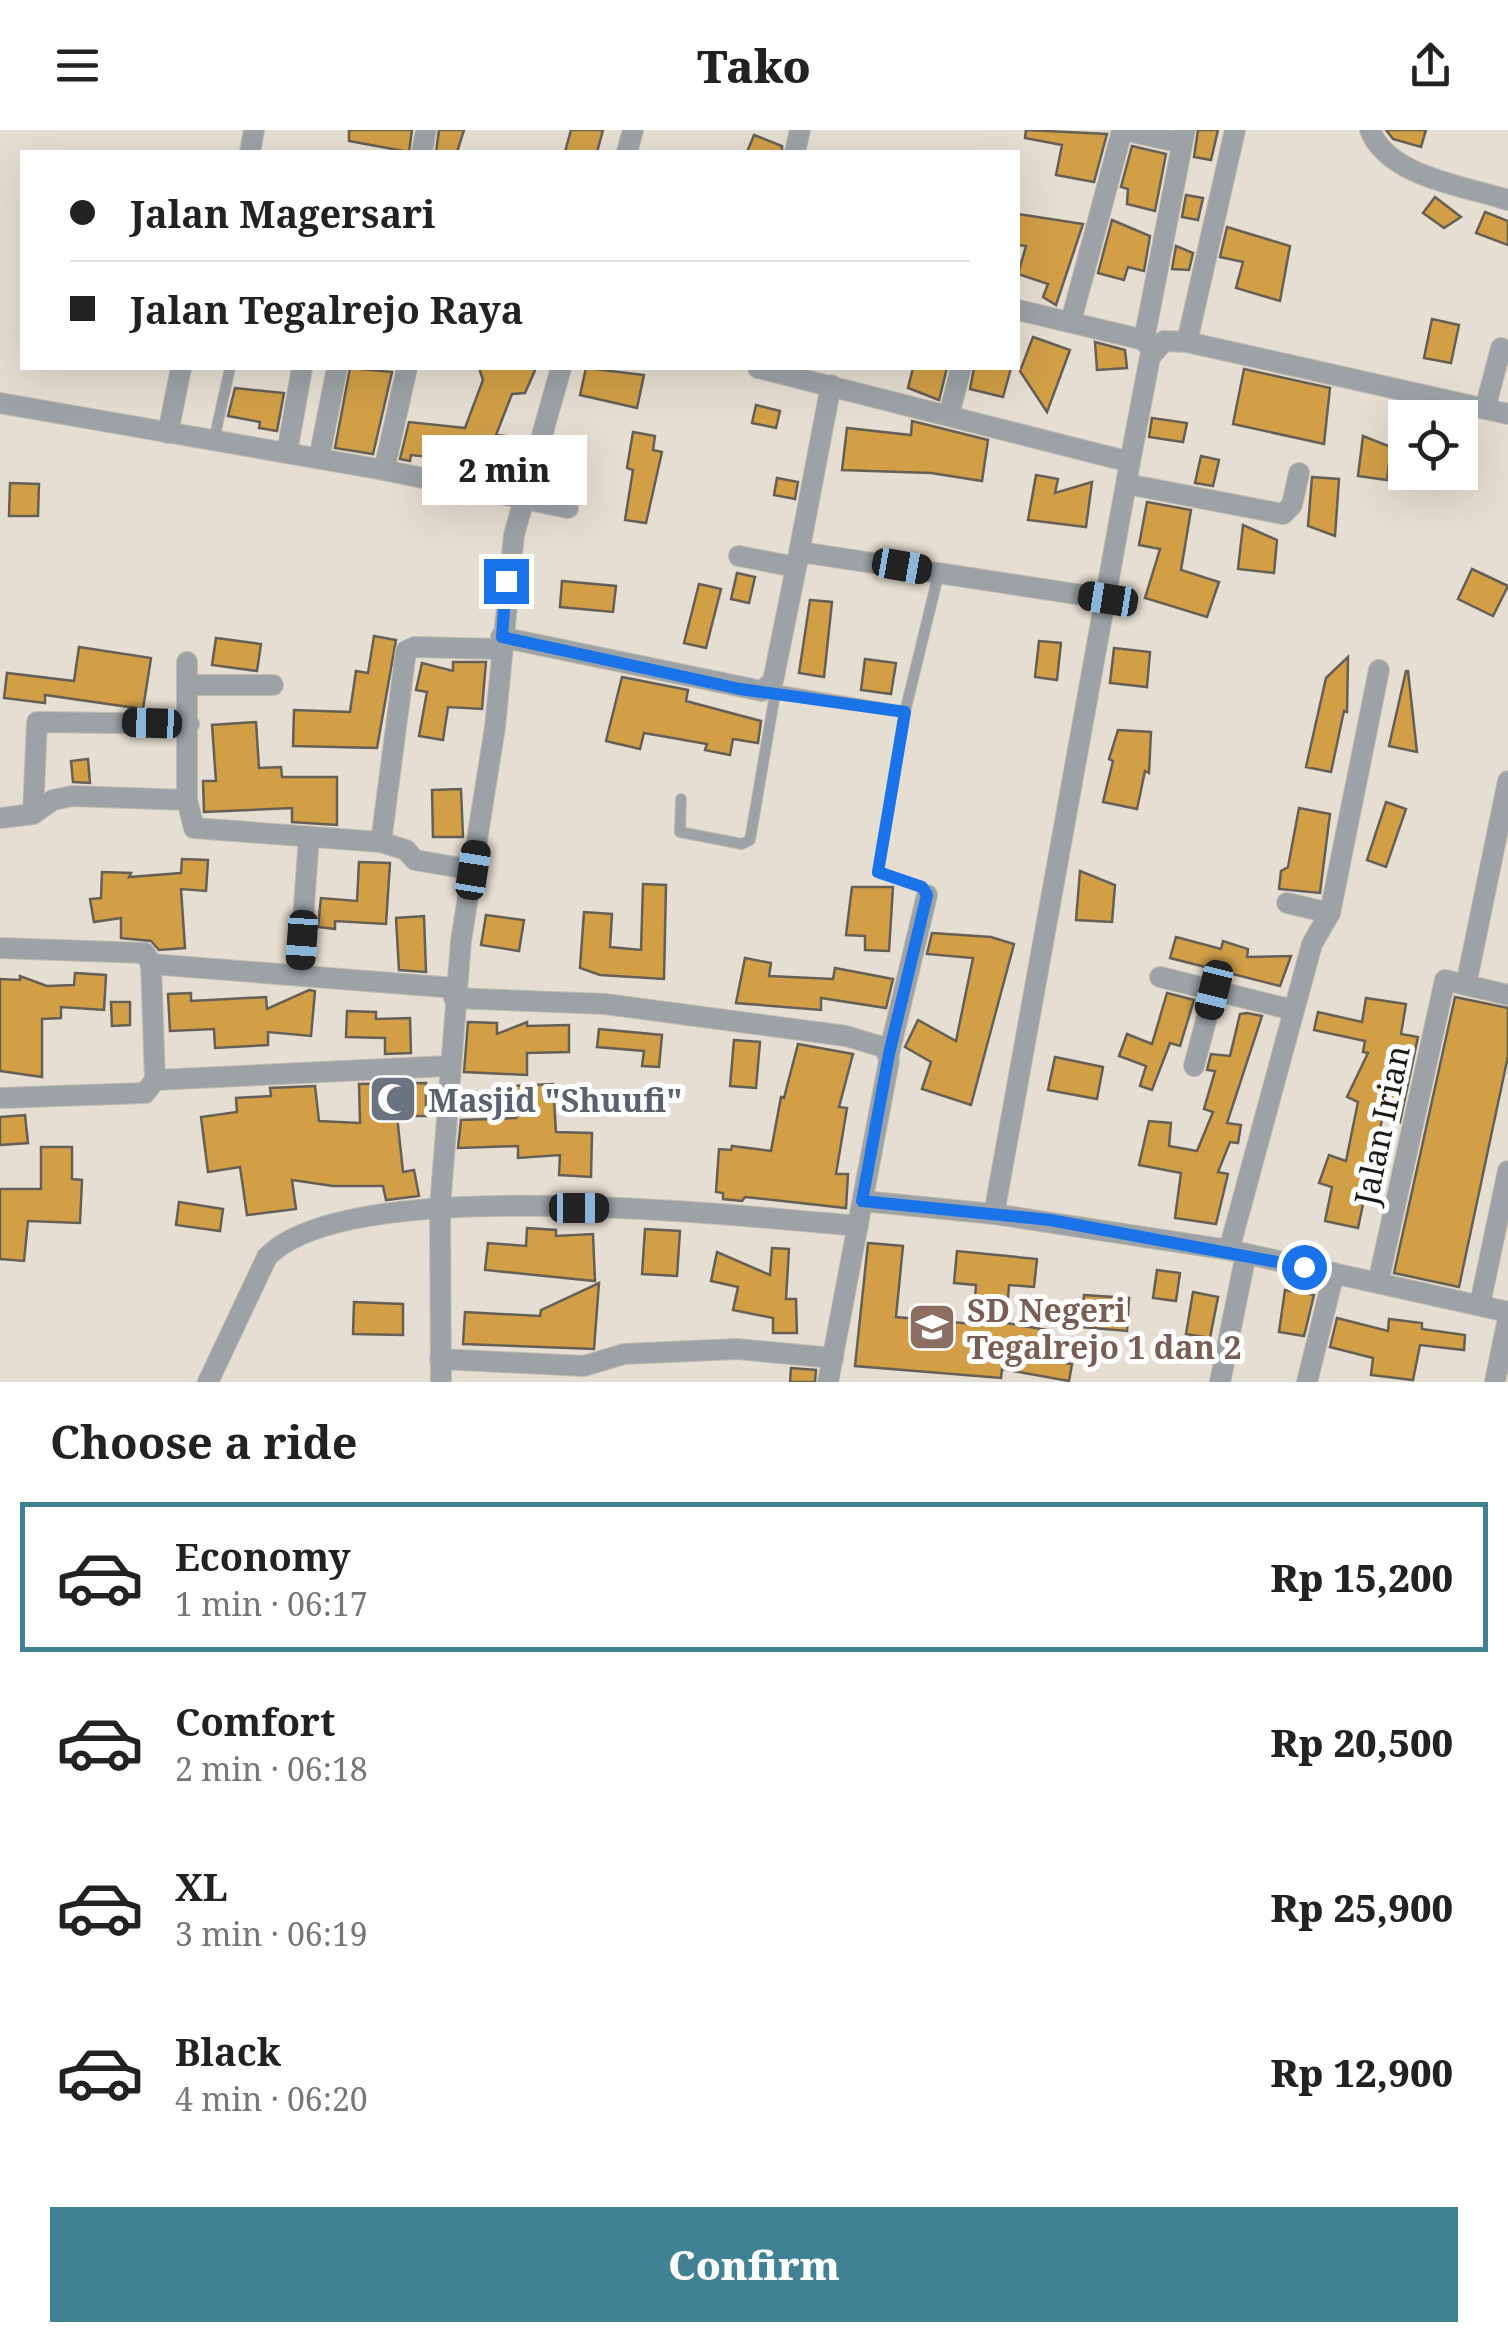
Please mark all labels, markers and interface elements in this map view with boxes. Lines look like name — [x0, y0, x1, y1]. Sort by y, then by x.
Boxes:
text: Tako — [697, 35, 811, 96]
icon: menu — [50, 38, 105, 93]
icon: share — [1403, 38, 1458, 93]
text: Jalan Magersari — [130, 187, 435, 239]
text: Jalan Tegalrejo Raya — [130, 283, 524, 335]
map controls — [1388, 400, 1478, 490]
button: locate — [1388, 400, 1478, 490]
callout: 2 min — [424, 436, 588, 506]
text: 2 min — [459, 448, 550, 491]
car — [870, 546, 934, 586]
route end — [484, 559, 529, 604]
car — [1076, 579, 1140, 619]
car — [121, 707, 183, 739]
car — [453, 838, 493, 902]
car — [285, 909, 319, 971]
car — [1192, 957, 1236, 1023]
street label: Jalan Irian — [1343, 1041, 1419, 1210]
mosque icon: Masjid "Shuufi" — [367, 1073, 419, 1125]
place label: Masjid "Shuufi" — [428, 1078, 683, 1121]
car — [549, 1193, 609, 1223]
route start — [1282, 1245, 1327, 1290]
place label: SD Negeri Tegalrejo 1 dan 2 — [967, 1288, 1242, 1368]
school or university icon: SD Negeri Tegalrejo 1 dan 2 — [906, 1301, 958, 1353]
text: Choose a ride — [50, 1411, 358, 1472]
text: Economy — [175, 1530, 351, 1582]
icon: car — [55, 1532, 145, 1622]
text: Rp 15,200 — [1271, 1551, 1453, 1603]
text: 1 min · 06:17 — [175, 1582, 368, 1625]
text: Comfort — [175, 1695, 335, 1747]
icon: car — [55, 1697, 145, 1787]
text: Rp 20,500 — [1271, 1716, 1453, 1768]
text: 2 min · 06:18 — [175, 1747, 368, 1790]
text: XL — [175, 1860, 228, 1912]
icon: car — [55, 1862, 145, 1952]
text: Rp 25,900 — [1271, 1881, 1453, 1933]
text: 3 min · 06:19 — [175, 1912, 368, 1955]
text: Black — [175, 2025, 281, 2077]
icon: car — [55, 2027, 145, 2117]
text: Rp 12,900 — [1271, 2046, 1453, 2098]
text: 4 min · 06:20 — [175, 2077, 368, 2120]
button: Confirm — [50, 2207, 1458, 2322]

